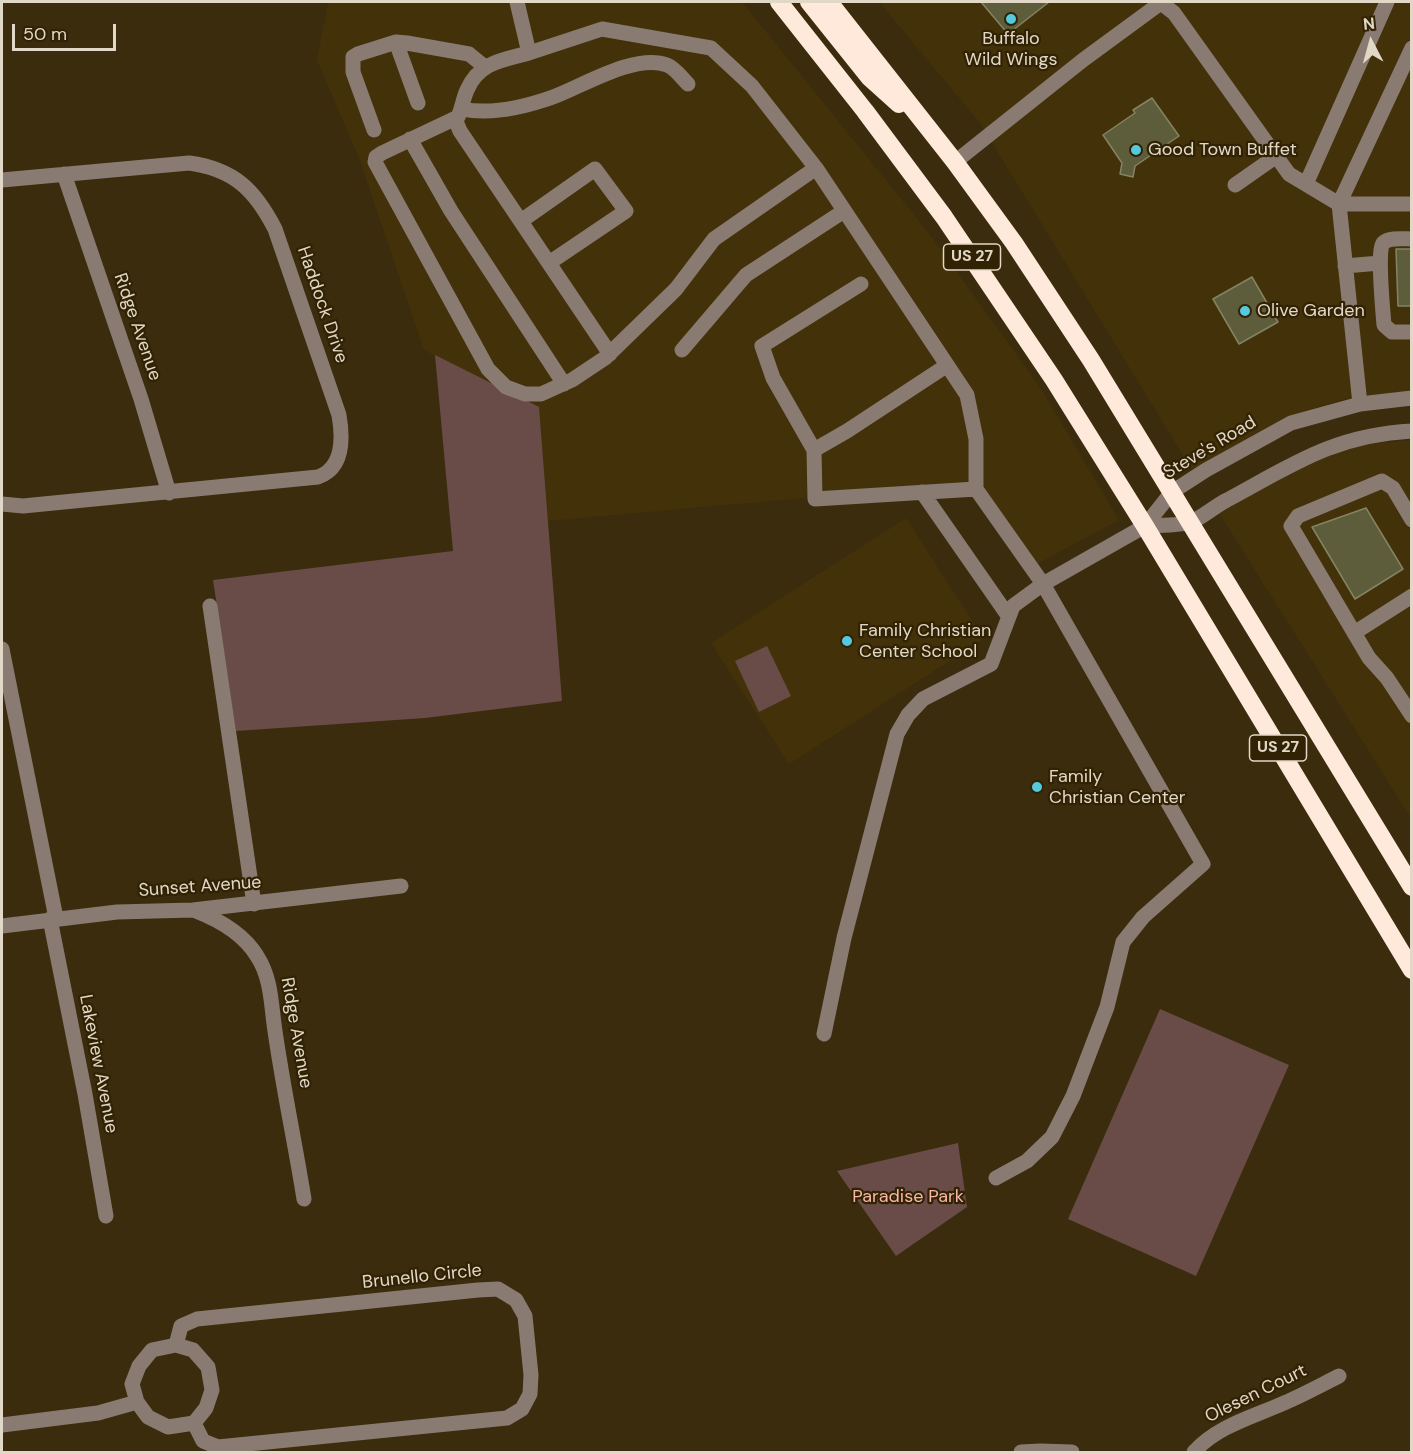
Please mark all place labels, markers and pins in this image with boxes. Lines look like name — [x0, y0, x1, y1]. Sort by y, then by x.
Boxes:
marker: Buffalo Wild Wings — [1004, 12, 1018, 26]
place label: Buffalo Wild Wings — [965, 28, 1057, 70]
place label: Good Town Buffet — [1148, 139, 1297, 161]
marker: Good Town Buffet — [1129, 143, 1143, 157]
place label: Olive Garden — [1257, 300, 1365, 322]
marker: Olive Garden — [1238, 304, 1252, 318]
place label: Family Christian Center School — [859, 620, 991, 662]
marker: Family Christian Center School — [840, 634, 854, 648]
place label: Family Christian Center — [1049, 766, 1185, 808]
marker: Family Christian Center — [1030, 780, 1044, 794]

